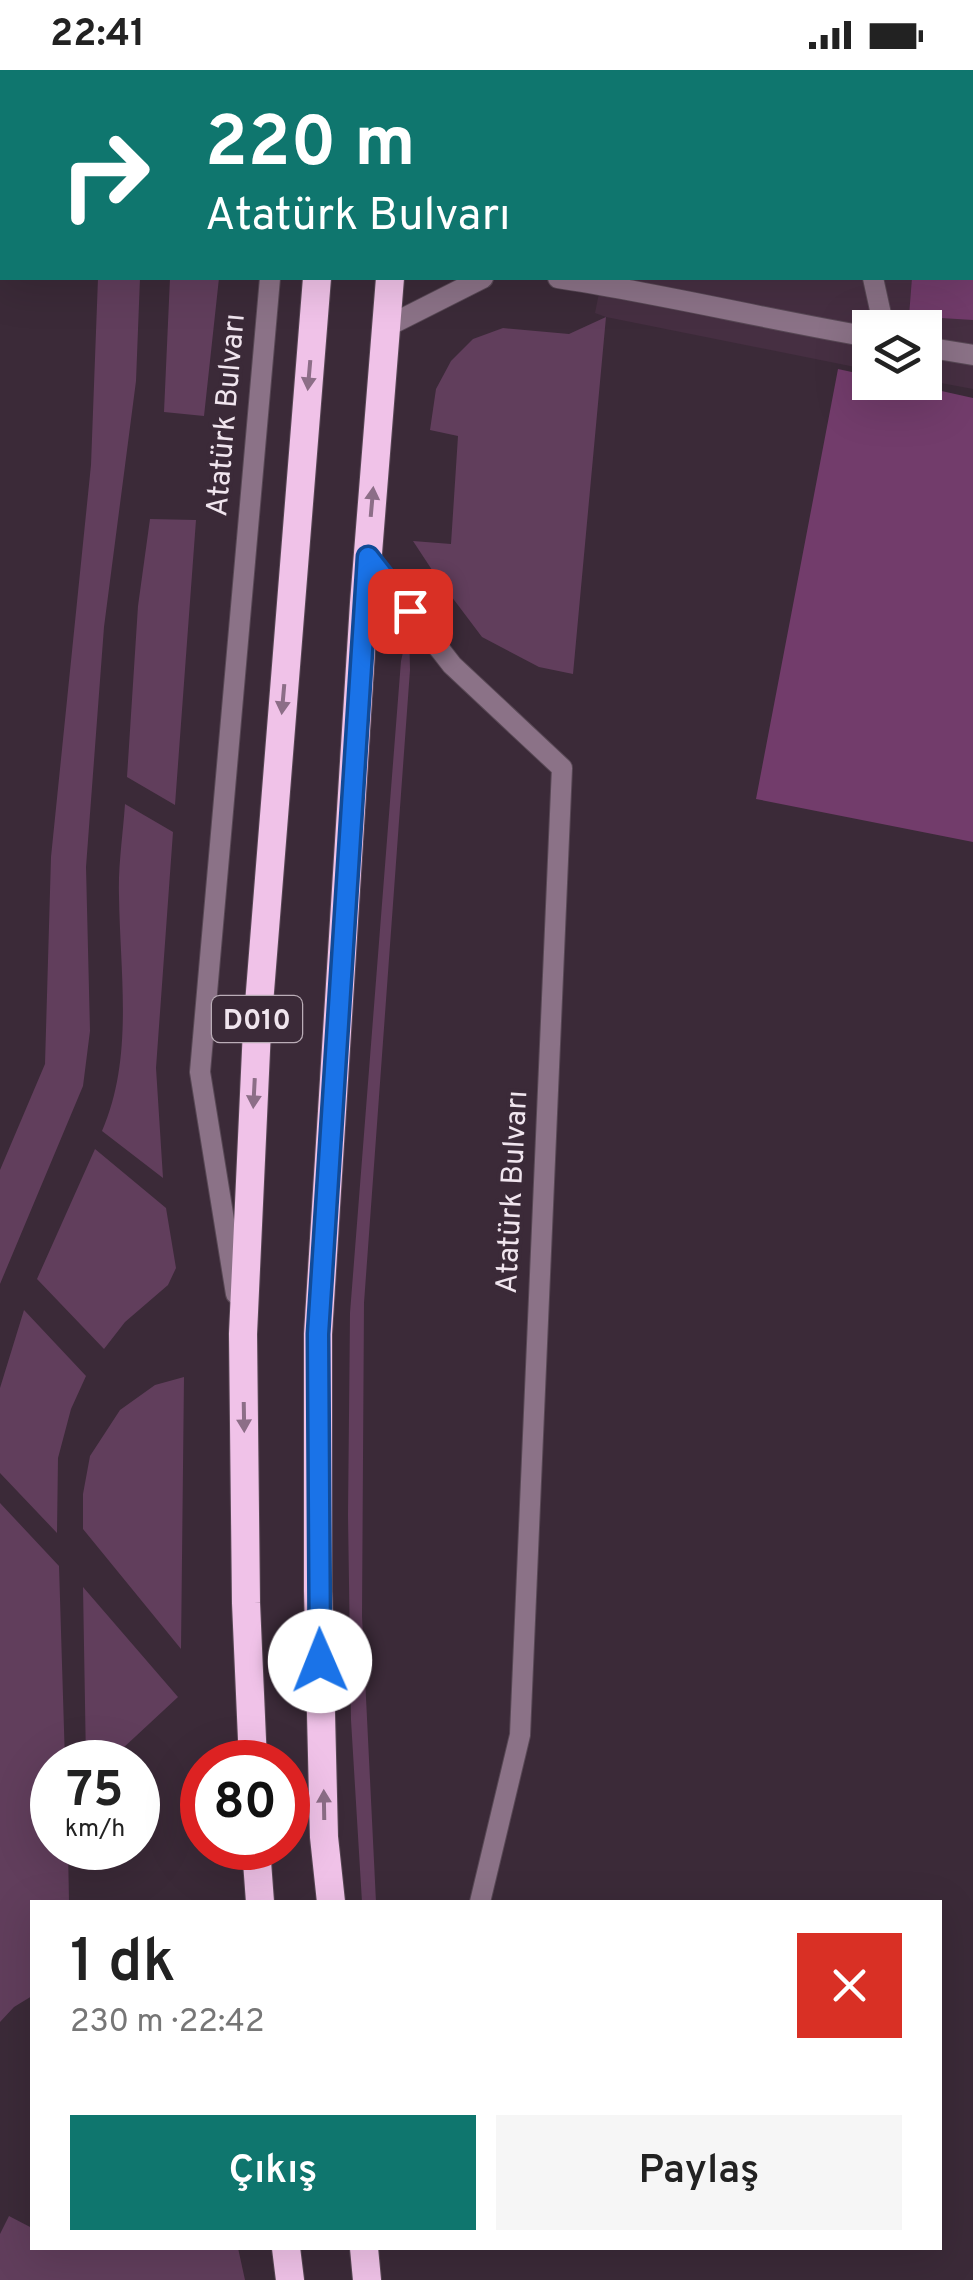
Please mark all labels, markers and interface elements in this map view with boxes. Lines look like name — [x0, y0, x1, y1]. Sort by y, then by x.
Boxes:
text: 22:41 — [50, 11, 145, 60]
text: 220 m — [205, 102, 415, 191]
icon: right — [40, 110, 170, 240]
text: Atatürk Bulvarı — [205, 189, 510, 246]
map controls — [852, 310, 942, 400]
button: layers — [852, 310, 942, 400]
street label: Atatürk Bulvarı — [200, 312, 255, 518]
one-way arrow — [301, 359, 317, 391]
one-way arrow — [365, 486, 381, 518]
pin — [368, 569, 453, 654]
icon: arrive — [383, 584, 438, 639]
one-way arrow — [275, 683, 291, 715]
road number: D010 — [212, 996, 302, 1042]
one-way arrow — [246, 1077, 262, 1109]
street label: Atatürk Bulvarı — [490, 1090, 537, 1295]
one-way arrow — [236, 1402, 252, 1434]
position arrow — [268, 1609, 372, 1713]
speed limit sign: 80 — [180, 1740, 310, 1870]
text: 75 — [66, 1761, 124, 1824]
one-way arrow — [315, 1789, 331, 1821]
text: km/h — [65, 1814, 125, 1846]
text: 1 dk — [70, 1927, 175, 2003]
button: close — [797, 1933, 902, 2038]
text: 230 m · 22:42 — [70, 2003, 265, 2043]
button: Çıkış — [70, 2115, 476, 2230]
button: Paylaş — [496, 2115, 902, 2230]

